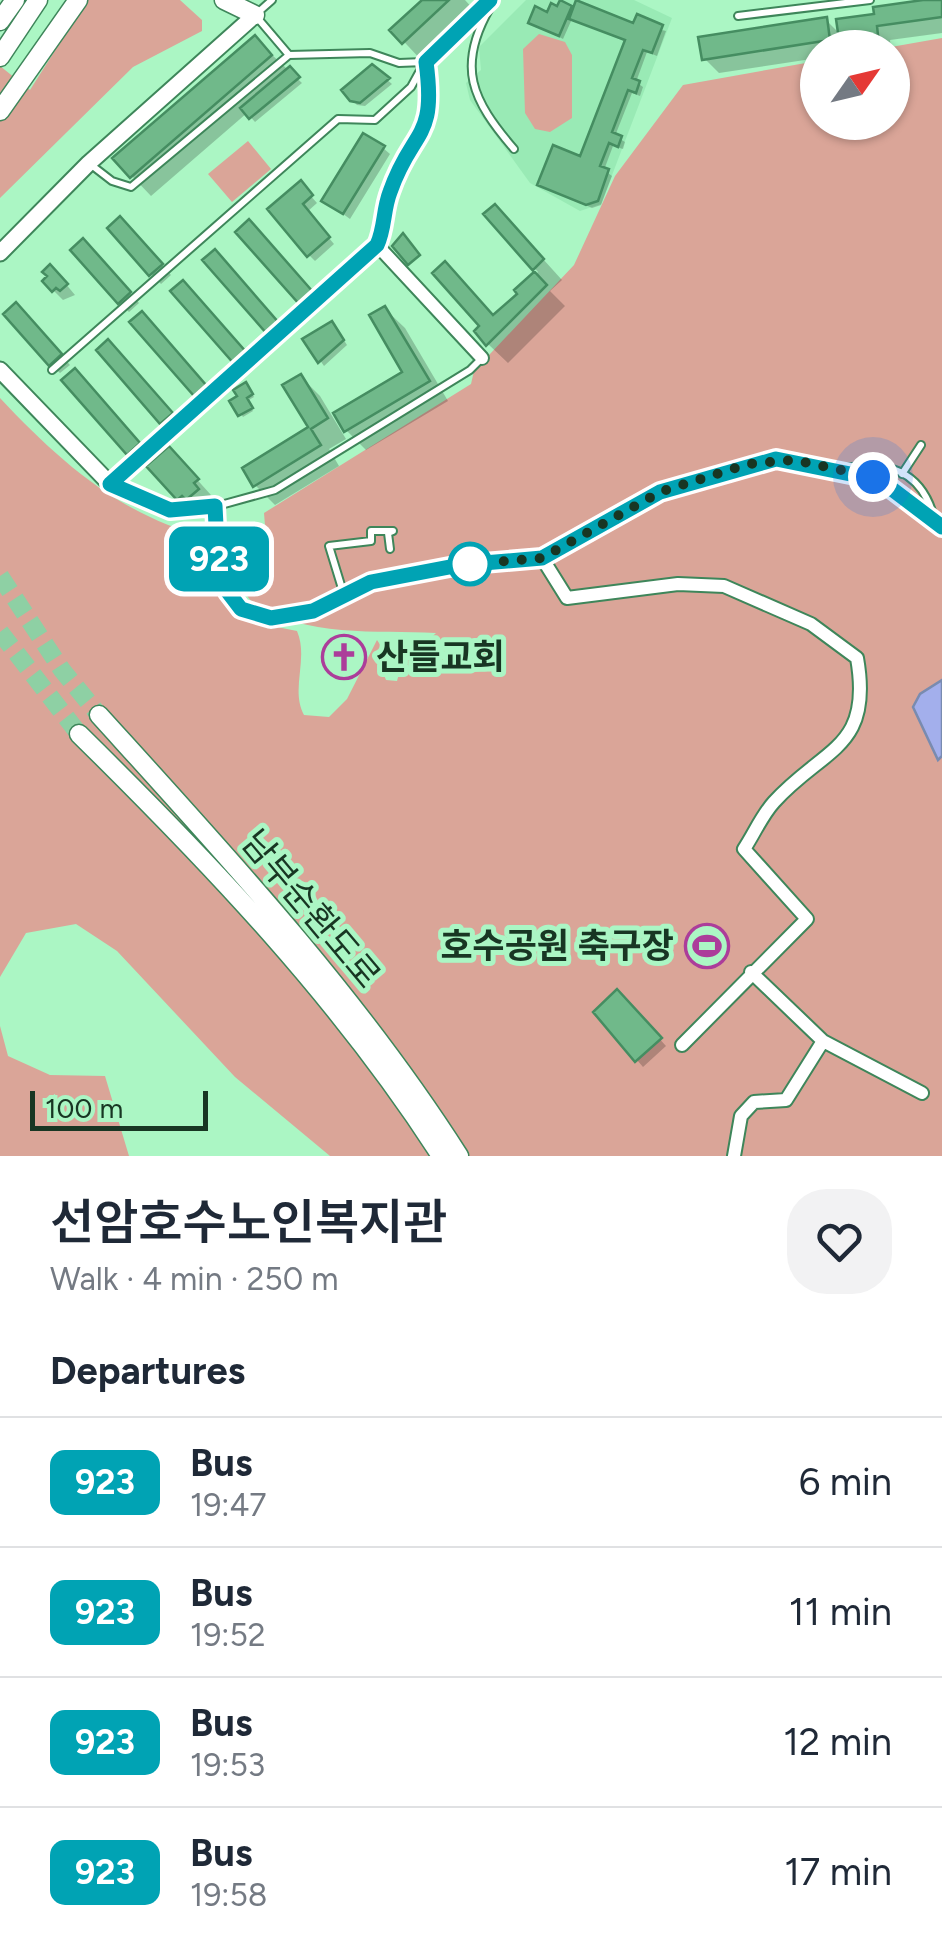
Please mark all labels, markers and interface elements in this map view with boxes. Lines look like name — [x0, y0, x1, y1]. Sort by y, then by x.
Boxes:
north arrow — [800, 30, 910, 140]
map controls — [800, 30, 910, 140]
your location — [848, 452, 898, 502]
line badge: 923 — [162, 526, 276, 592]
text: 923 — [189, 538, 249, 580]
unlabelled marker — [449, 543, 491, 585]
church icon: 산들교회 — [321, 634, 367, 680]
place label: 산들교회 — [376, 636, 505, 678]
street label: 남부순환도로 — [233, 822, 389, 996]
sports icon: 호수공원 축구장 — [684, 923, 730, 969]
place label: 호수공원 축구장 — [440, 925, 674, 967]
scale bar — [30, 1086, 208, 1130]
text: 100 m — [45, 1091, 123, 1125]
button: heart — [787, 1189, 892, 1294]
text: 선암호수노인복지관 — [50, 1193, 447, 1251]
text: Walk · 4 min · 250 m — [50, 1260, 338, 1298]
text: Departures — [50, 1348, 245, 1394]
text: Bus — [190, 1440, 253, 1486]
text: 6 min — [799, 1459, 892, 1505]
text: 923 — [75, 1461, 135, 1503]
text: 19:47 — [190, 1486, 266, 1524]
text: Bus — [190, 1570, 253, 1616]
text: 11 min — [789, 1589, 892, 1635]
text: 923 — [75, 1591, 135, 1633]
text: 19:52 — [190, 1616, 266, 1654]
text: Bus — [190, 1700, 253, 1746]
text: 12 min — [783, 1719, 892, 1765]
text: 923 — [75, 1721, 135, 1763]
text: 19:53 — [190, 1746, 265, 1784]
text: Bus — [190, 1830, 253, 1876]
text: 17 min — [784, 1849, 892, 1895]
text: 923 — [75, 1851, 135, 1893]
text: 19:58 — [190, 1876, 267, 1914]

